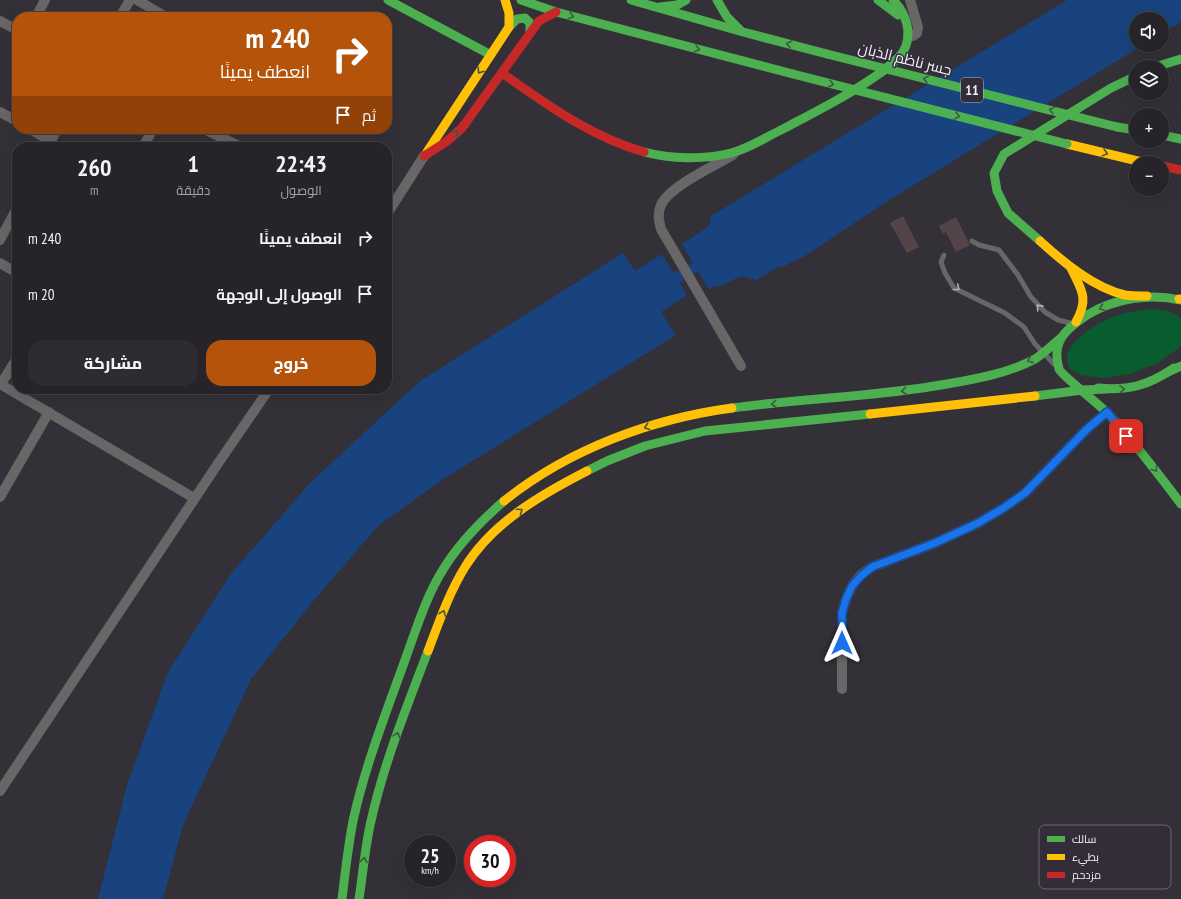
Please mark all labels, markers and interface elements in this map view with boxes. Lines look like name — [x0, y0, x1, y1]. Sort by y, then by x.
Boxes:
one-way arrow — [568, 12, 575, 20]
map controls — [1129, 12, 1169, 196]
button: sound — [1129, 12, 1169, 52]
text: 240 m — [246, 19, 310, 56]
icon: right — [324, 28, 376, 80]
street label: جسر ناظم الذبان — [856, 38, 954, 80]
one-way arrow — [786, 40, 793, 49]
one-way arrow — [693, 44, 700, 53]
text: انعطف يمينًا — [220, 60, 310, 83]
button: layers — [1129, 60, 1169, 100]
one-way arrow — [477, 67, 485, 74]
one-way arrow — [923, 75, 929, 83]
road number: 11 — [961, 78, 983, 102]
one-way arrow — [828, 79, 834, 87]
icon: arrive — [332, 104, 354, 126]
text: ثم — [362, 106, 376, 125]
one-way arrow — [1049, 107, 1055, 115]
button: + — [1129, 108, 1169, 148]
one-way arrow — [954, 111, 960, 119]
one-way arrow — [452, 131, 459, 138]
text: 1 — [188, 148, 199, 179]
text: 22:43 — [275, 148, 327, 179]
one-way arrow — [1102, 149, 1108, 157]
text: 260 — [77, 152, 111, 183]
button: − — [1129, 156, 1169, 196]
text: m — [90, 182, 98, 199]
text: دقيقة — [176, 182, 210, 199]
text: الوصول — [280, 182, 322, 199]
icon: right — [354, 227, 376, 249]
text: 240 m — [28, 229, 61, 248]
text: انعطف يمينًا — [259, 229, 342, 248]
icon: arrive — [354, 283, 376, 305]
one-way arrow — [952, 283, 959, 290]
text: 20 m — [28, 285, 54, 304]
text: الوصول إلى الوجهة — [216, 285, 342, 304]
one-way arrow — [1099, 303, 1107, 311]
one-way arrow — [1037, 304, 1044, 311]
button: مشاركة — [28, 340, 198, 386]
button: خروج — [206, 340, 376, 386]
one-way arrow — [1026, 356, 1033, 364]
one-way arrow — [1119, 384, 1125, 393]
one-way arrow — [901, 386, 907, 395]
one-way arrow — [771, 399, 777, 408]
pin — [1109, 419, 1143, 453]
one-way arrow — [643, 422, 650, 430]
icon: arrive — [1115, 425, 1137, 447]
one-way arrow — [1150, 464, 1157, 471]
one-way arrow — [516, 508, 523, 516]
one-way arrow — [439, 610, 447, 617]
position arrow — [821, 622, 863, 664]
one-way arrow — [392, 731, 401, 738]
legend — [1039, 825, 1171, 889]
text: سالك — [1072, 832, 1096, 846]
speed limit sign: 30 — [464, 835, 516, 887]
text: 25 — [420, 843, 440, 869]
text: بطيء — [1072, 850, 1099, 866]
one-way arrow — [360, 857, 368, 863]
text: km/h — [421, 864, 439, 877]
text: مزدحم — [1072, 868, 1101, 883]

